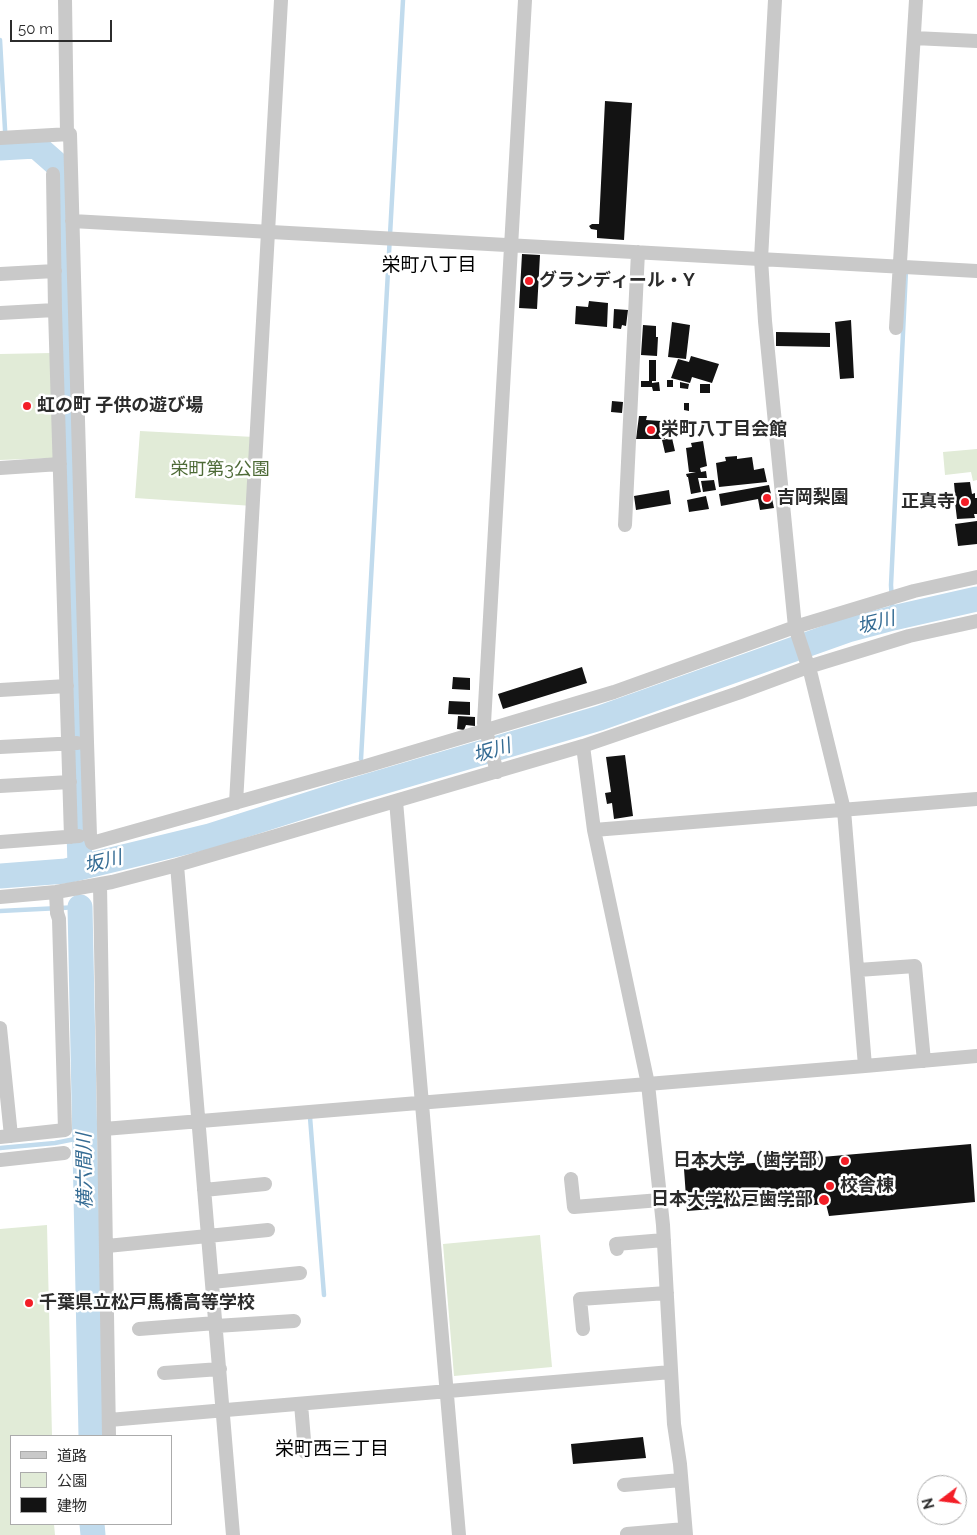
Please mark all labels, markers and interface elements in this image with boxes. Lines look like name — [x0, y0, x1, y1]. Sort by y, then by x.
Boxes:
scale bar — [12, 10, 115, 42]
text: 50 m — [18, 20, 53, 38]
district label: 栄町八丁目 — [382, 254, 476, 276]
place label: グランディール・Y — [539, 270, 695, 292]
marker: グランディール・Y — [523, 275, 535, 287]
place label: 虹の町 子供の遊び場 — [37, 395, 203, 417]
marker: 虹の町 子供の遊び場 — [21, 400, 33, 412]
place label: 栄町八丁目会館 — [661, 419, 787, 441]
marker: 栄町八丁目会館 — [645, 424, 657, 436]
park label: 栄町第3公園 — [170, 459, 270, 481]
place label: 吉岡梨園 — [777, 487, 849, 509]
place label: 正真寺 — [901, 491, 955, 513]
marker: 吉岡梨園 — [761, 492, 773, 504]
marker: 正真寺 — [959, 496, 971, 508]
water label: 坂川 — [855, 607, 897, 639]
water label: 坂川 — [470, 735, 514, 767]
water label: 坂川 — [82, 846, 124, 878]
water label: 横六間川 — [73, 1133, 97, 1209]
place label: 日本大学（歯学部） — [673, 1150, 835, 1172]
marker: 日本大学（歯学部） — [839, 1155, 851, 1167]
place label: 校舎棟 — [840, 1175, 894, 1197]
marker: 校舎棟 — [824, 1180, 836, 1192]
place label: 日本大学松戸歯学部 — [651, 1189, 813, 1211]
marker: 日本大学松戸歯学部 — [817, 1193, 831, 1207]
place label: 千葉県立松戸馬橋高等学校 — [39, 1292, 255, 1314]
marker: 千葉県立松戸馬橋高等学校 — [23, 1297, 35, 1309]
legend — [10, 1435, 172, 1525]
district label: 栄町西三丁目 — [275, 1438, 389, 1460]
text: 道路 — [57, 1447, 87, 1465]
text: 公園 — [57, 1472, 87, 1490]
north arrow — [917, 1475, 967, 1525]
text: N — [919, 1496, 938, 1511]
text: 建物 — [57, 1497, 87, 1515]

